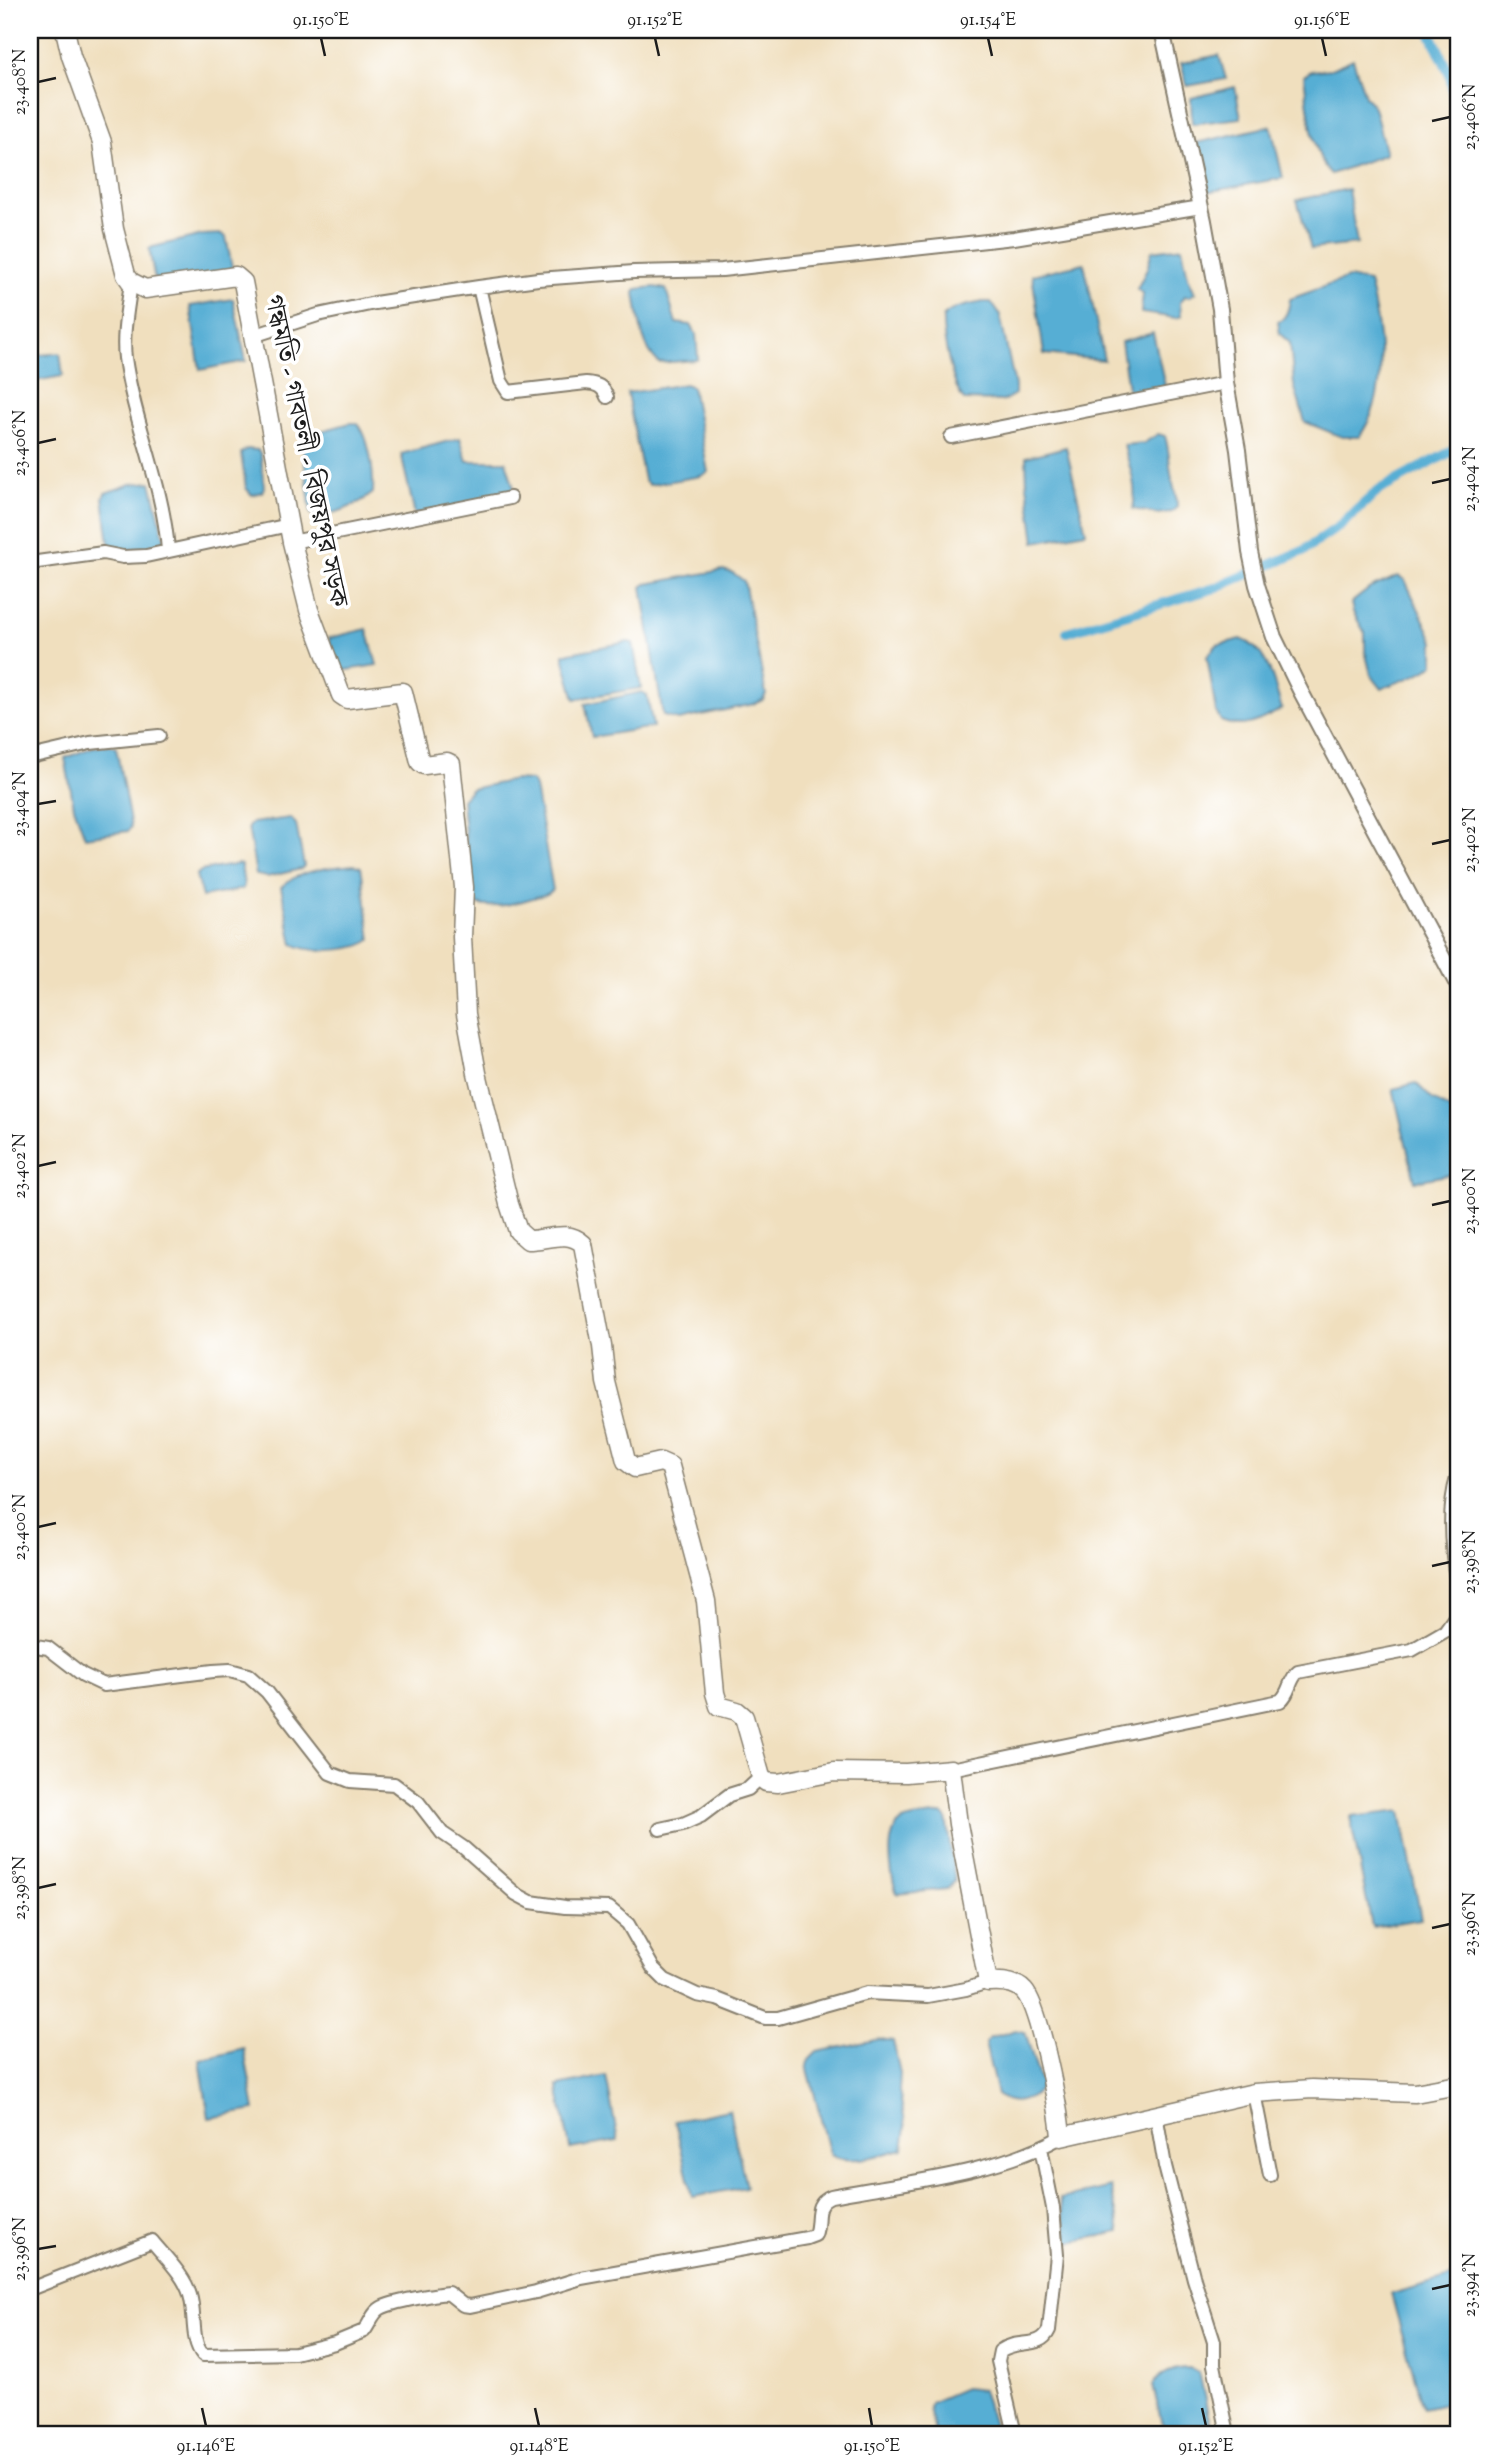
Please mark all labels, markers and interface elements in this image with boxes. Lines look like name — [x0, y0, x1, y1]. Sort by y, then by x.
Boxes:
text: 91.150°E — [293, 8, 349, 34]
text: 91.152°E — [627, 8, 683, 34]
text: 91.154°E — [960, 8, 1016, 34]
text: 91.156°E — [1294, 8, 1350, 34]
text: 23.408°N — [8, 49, 34, 115]
text: 23.406°N — [1458, 84, 1484, 150]
street label: গন্ধমতি - গাবতলী - বিজয়পুর সড়ক — [254, 291, 357, 612]
text: 23.406°N — [8, 410, 34, 476]
text: 23.404°N — [1458, 446, 1484, 512]
text: 23.404°N — [8, 771, 34, 837]
text: 23.402°N — [1458, 807, 1484, 873]
text: 23.402°N — [8, 1133, 34, 1199]
text: 23.400°N — [1458, 1168, 1484, 1234]
text: 23.400°N — [8, 1494, 34, 1560]
text: 23.398°N — [1458, 1530, 1484, 1594]
text: 23.398°N — [8, 1856, 34, 1920]
text: 23.396°N — [1458, 1892, 1484, 1956]
text: 23.396°N — [8, 2217, 34, 2281]
text: 23.394°N — [1458, 2253, 1484, 2317]
text: 91.146°E — [177, 2434, 236, 2460]
text: 91.148°E — [509, 2434, 569, 2460]
text: 91.150°E — [844, 2434, 900, 2460]
text: 91.152°E — [1178, 2434, 1234, 2460]

